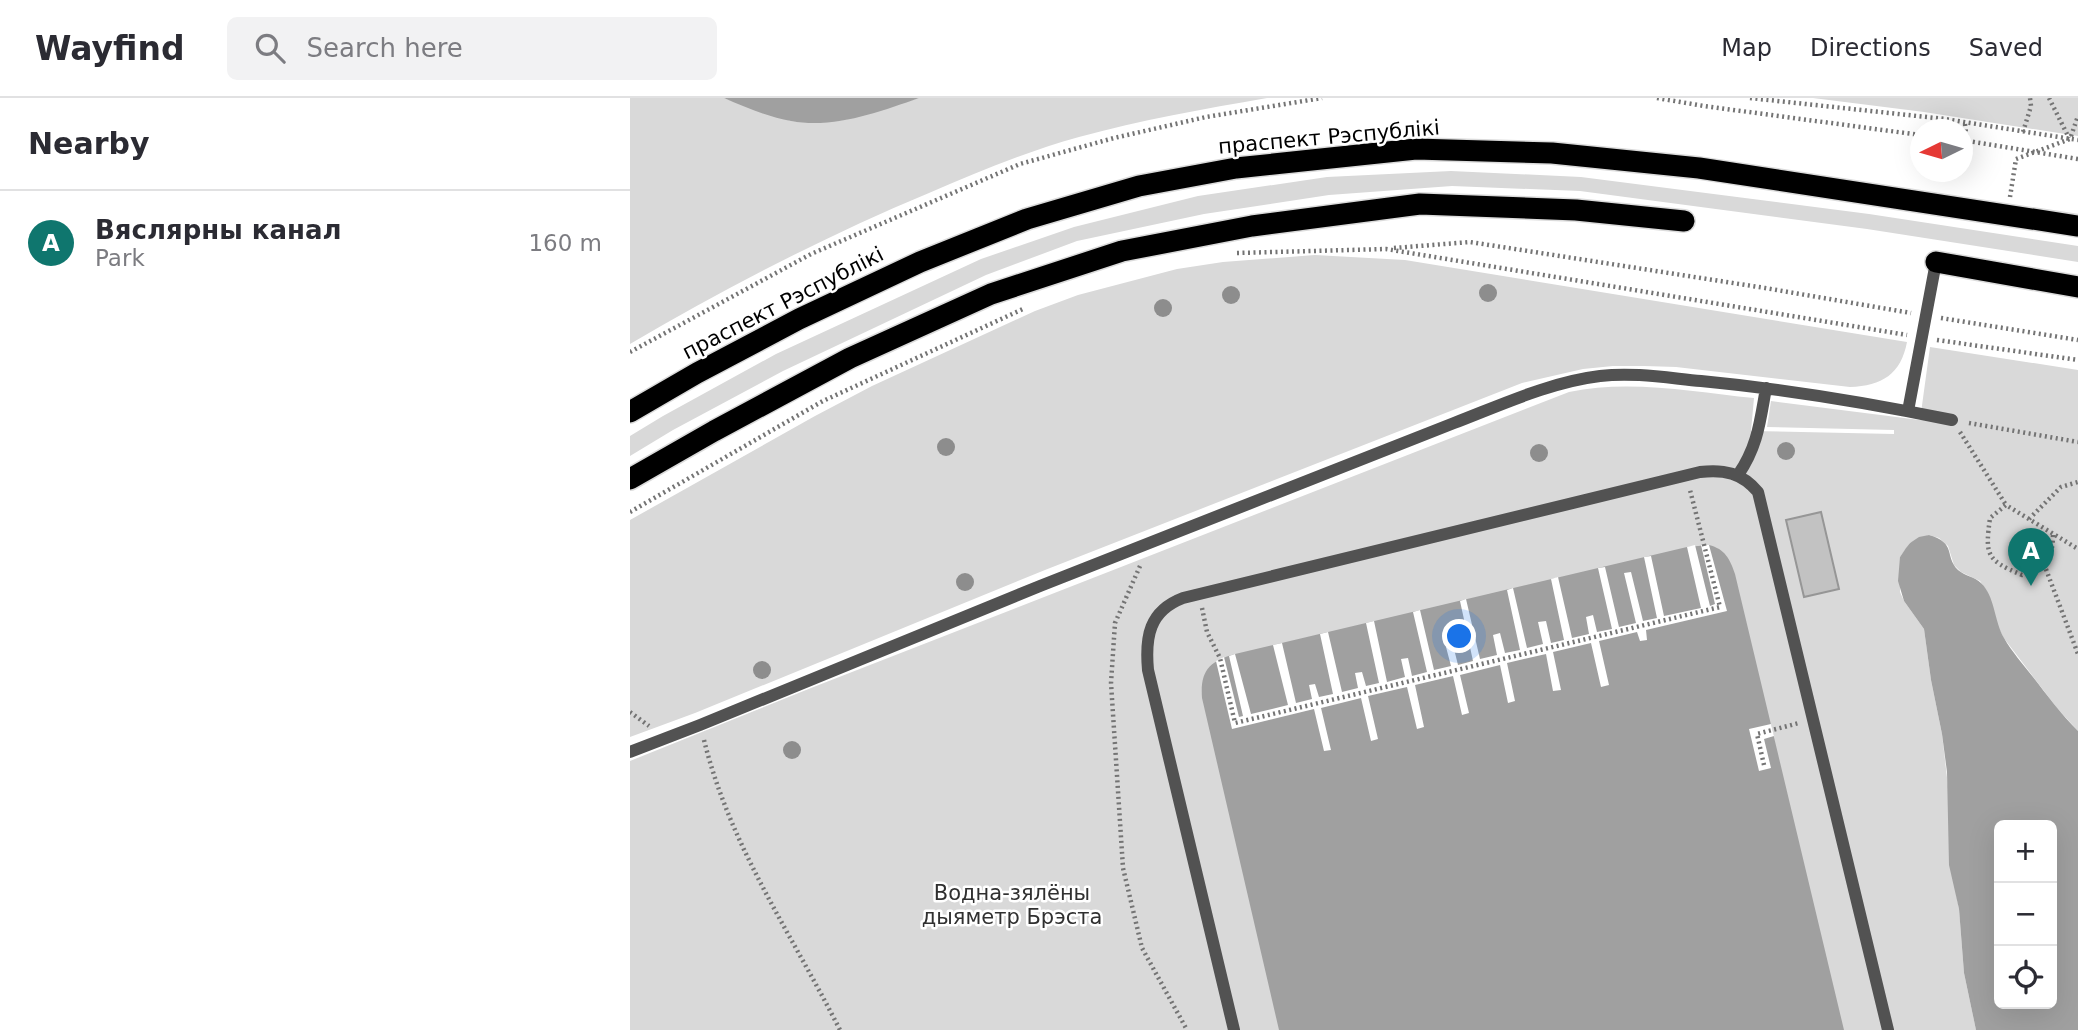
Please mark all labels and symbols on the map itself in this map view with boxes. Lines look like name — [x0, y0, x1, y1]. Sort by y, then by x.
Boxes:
street label: праспект Рэспублікі — [1217, 115, 1441, 159]
north arrow — [1910, 119, 1973, 182]
street label: праспект Рэспублікі — [678, 242, 888, 364]
pin: A — [2008, 528, 2054, 586]
your location — [1442, 619, 1476, 653]
park label: Водна-зялёны дыяметр Брэста — [922, 881, 1102, 929]

